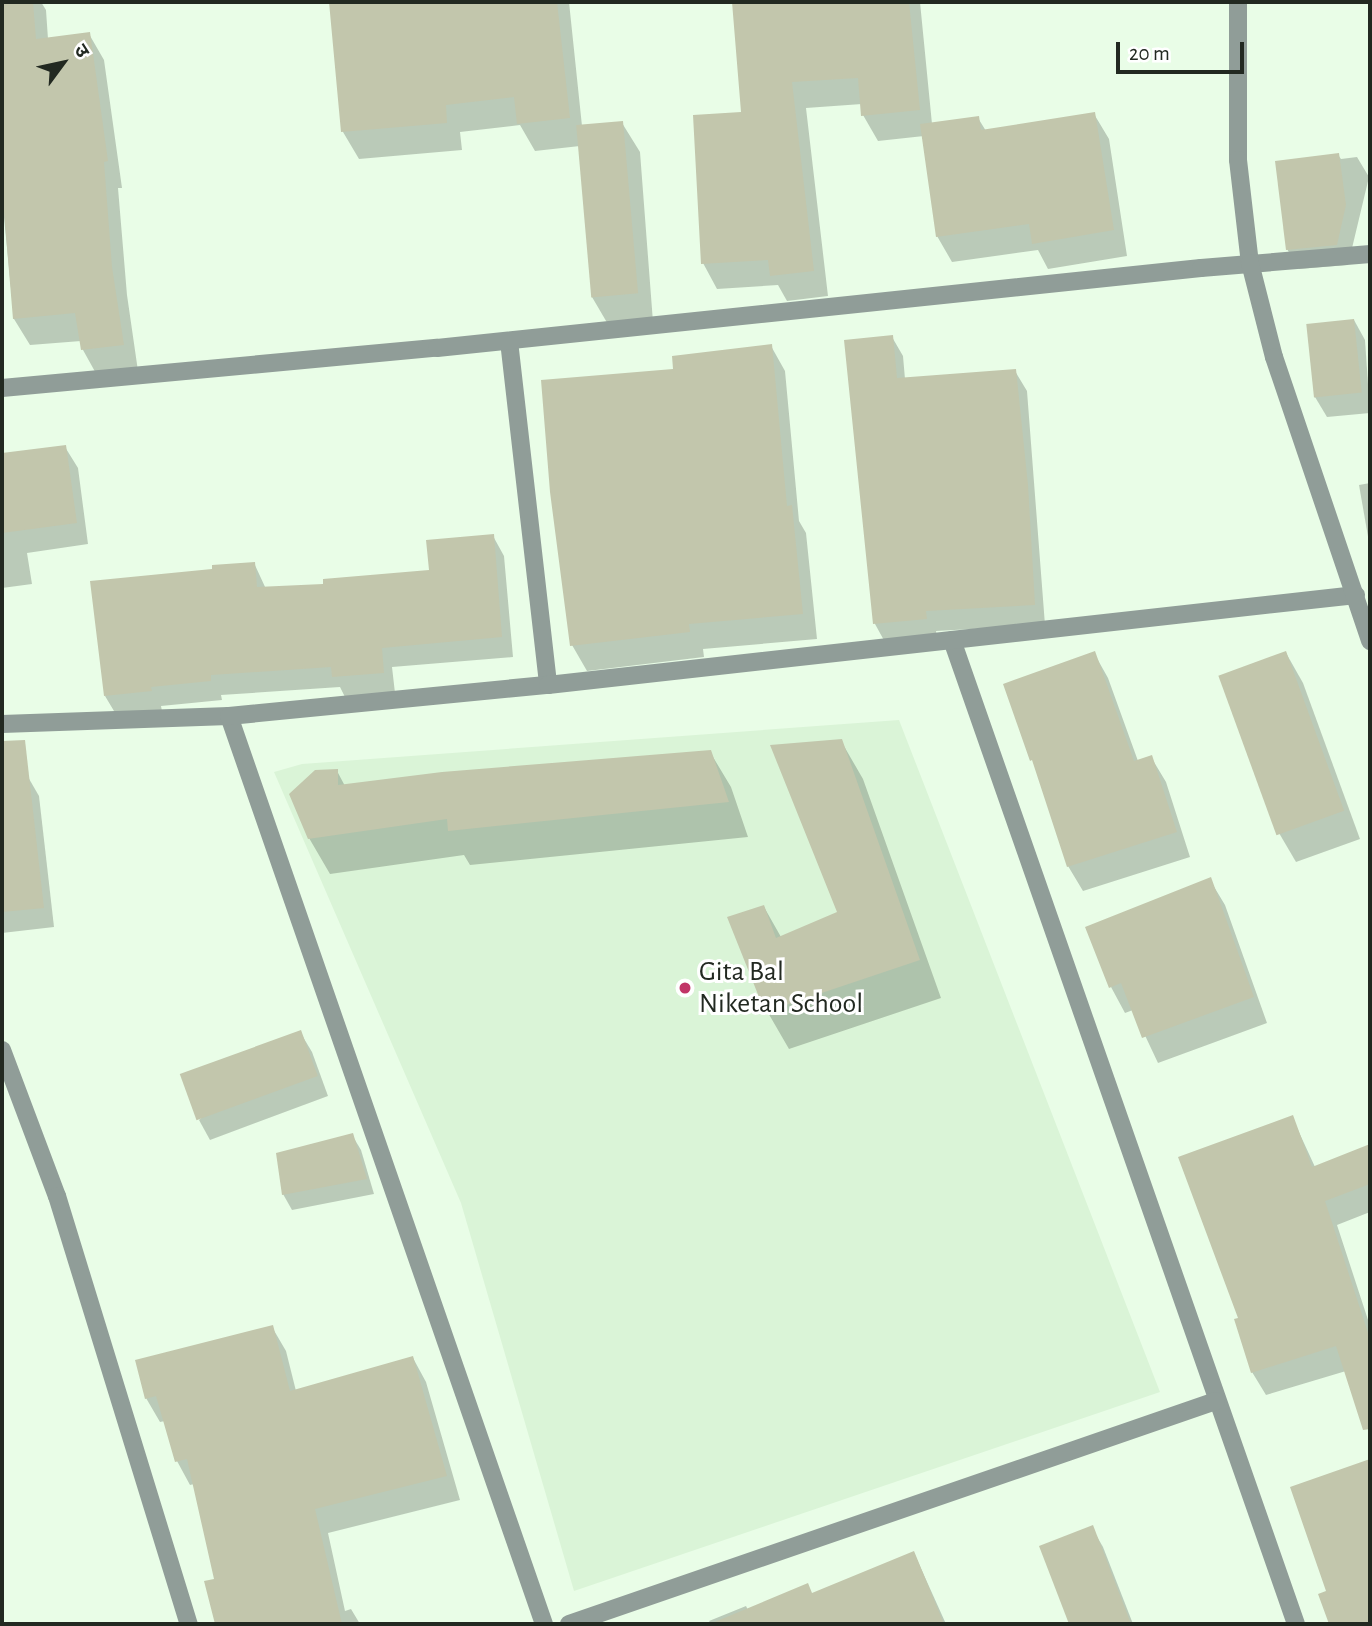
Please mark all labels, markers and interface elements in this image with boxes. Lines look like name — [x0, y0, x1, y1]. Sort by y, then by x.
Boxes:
north arrow — [28, 28, 98, 98]
scale bar — [1120, 28, 1248, 72]
text: उ — [70, 41, 92, 61]
text: 20 m — [1129, 43, 1170, 64]
place label: Gita Bal Niketan School — [699, 955, 863, 1021]
marker: Gita Bal Niketan School — [677, 980, 693, 996]

